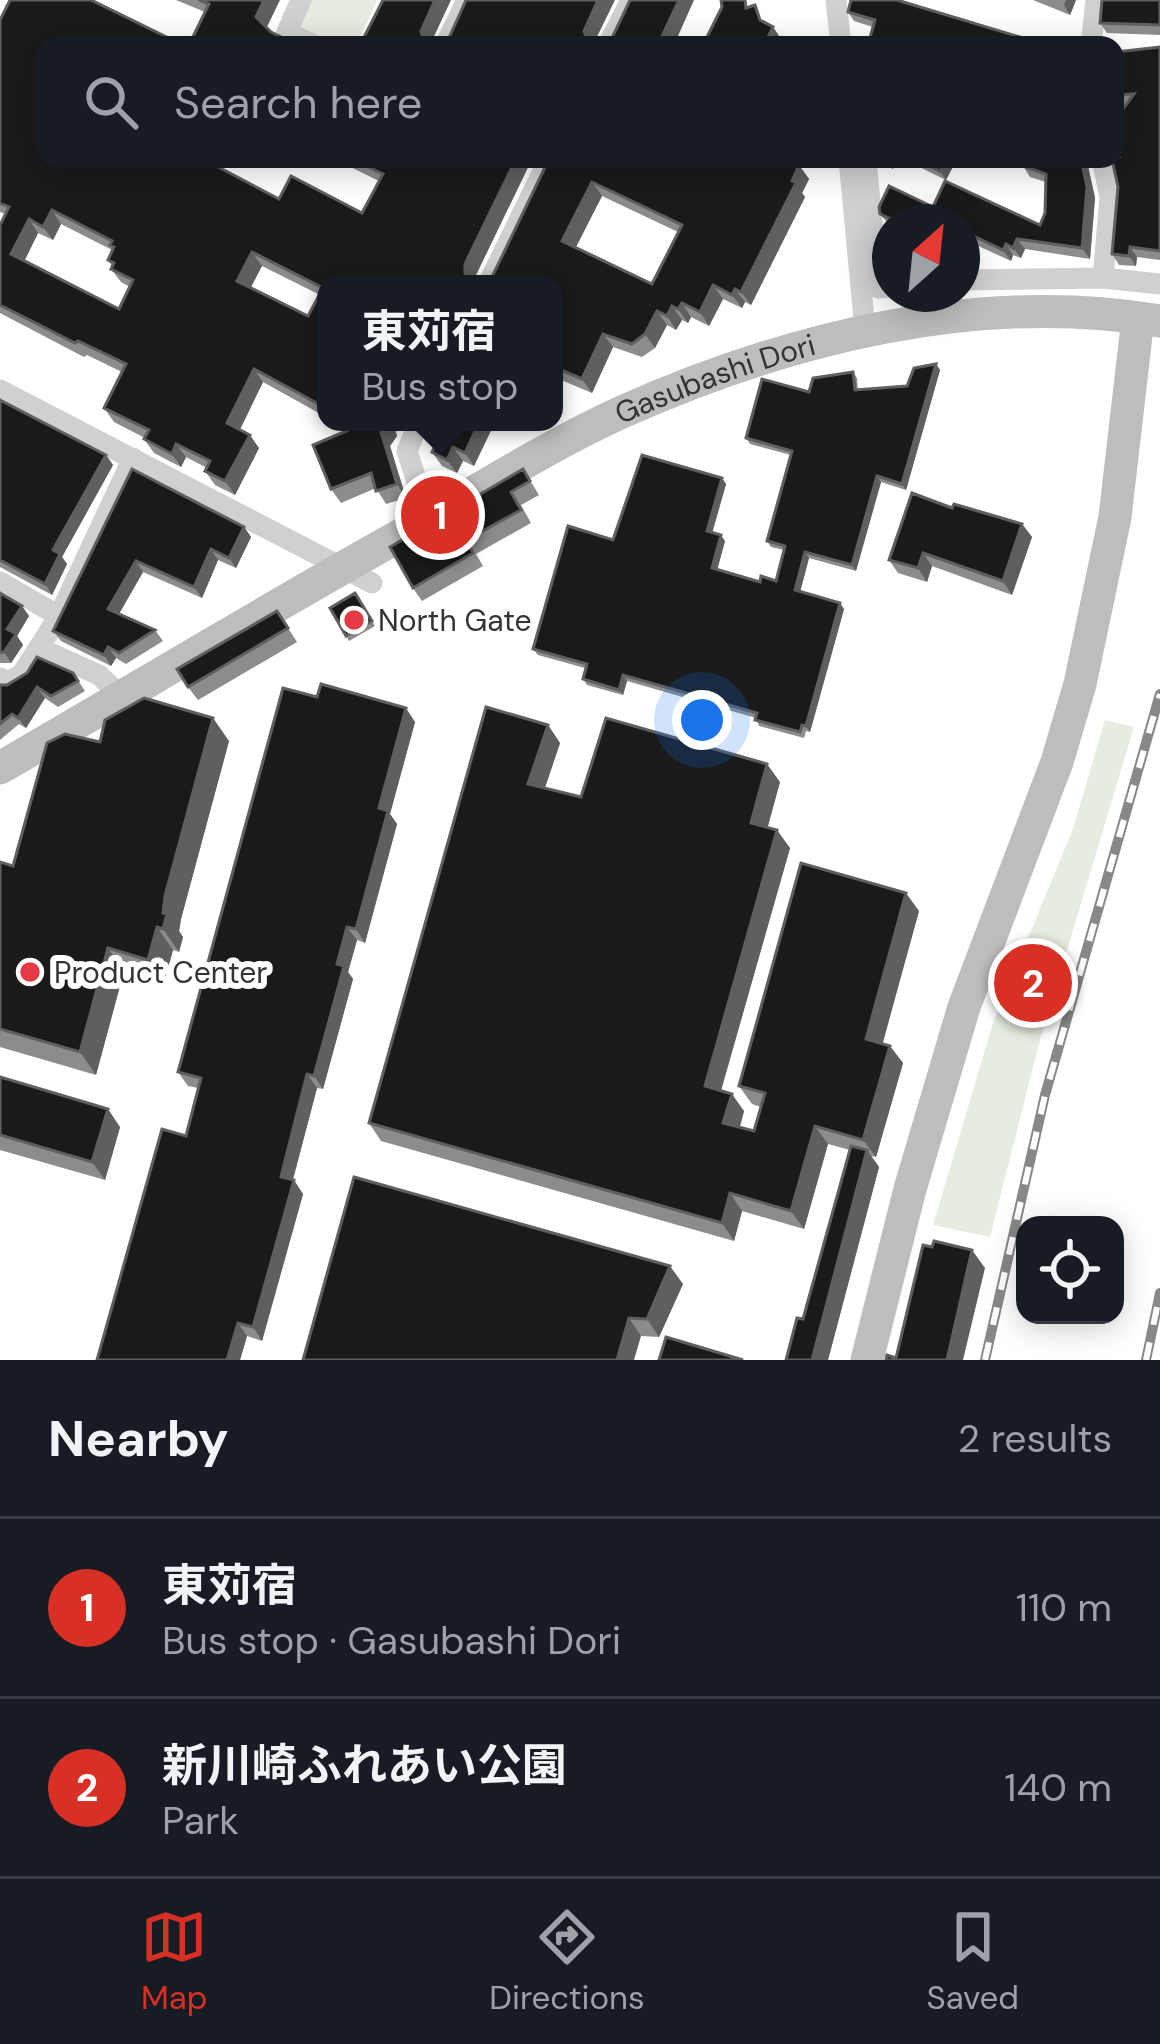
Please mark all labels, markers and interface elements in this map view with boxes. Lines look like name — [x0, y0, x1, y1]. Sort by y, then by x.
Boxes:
search box — [36, 36, 1124, 168]
icon: search — [78, 69, 144, 135]
text: Search here — [174, 73, 422, 132]
north arrow — [872, 204, 980, 312]
popup — [317, 275, 563, 431]
text: 東苅宿 — [362, 302, 497, 361]
street label: Gasubashi Dori — [608, 324, 819, 432]
text: Bus stop — [362, 361, 518, 412]
pin: 1 — [401, 470, 479, 560]
place label: North Gate — [378, 601, 532, 640]
marker: North Gate — [341, 607, 367, 633]
your location — [672, 690, 732, 750]
pin: 2 — [994, 938, 1072, 1028]
place label: Product Center — [54, 953, 267, 992]
marker: Product Center — [17, 959, 43, 985]
map controls — [1016, 1216, 1124, 1324]
button: locate — [1016, 1216, 1124, 1324]
text: Nearby — [48, 1405, 229, 1472]
text: 2 results — [958, 1413, 1112, 1464]
text: 東苅宿 — [162, 1556, 297, 1615]
text: 1 — [80, 1582, 94, 1633]
text: 110 m — [1016, 1582, 1112, 1633]
text: Bus stop · Gasubashi Dori — [162, 1615, 621, 1666]
text: 新川崎ふれあい公園 — [162, 1736, 567, 1795]
text: 2 — [76, 1762, 98, 1813]
text: 140 m — [1004, 1762, 1112, 1813]
text: Park — [162, 1795, 239, 1846]
tab: Map — [141, 1904, 207, 2019]
tab: Directions — [489, 1904, 645, 2019]
tab: Saved — [927, 1904, 1019, 2019]

